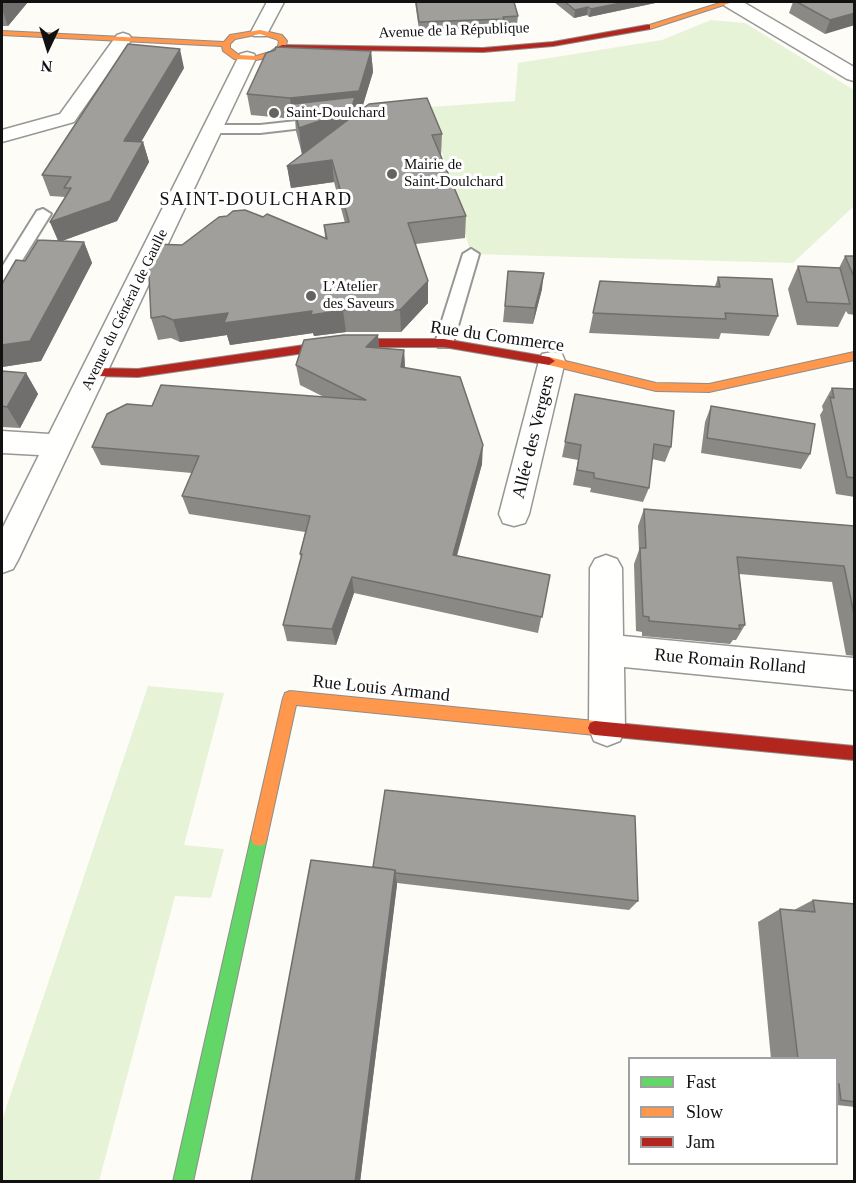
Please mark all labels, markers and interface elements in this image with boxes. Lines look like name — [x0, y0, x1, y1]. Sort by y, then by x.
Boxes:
north arrow — [18, 18, 78, 78]
street label: Avenue de la République — [378, 19, 530, 43]
text: N — [40, 58, 53, 75]
place label: Saint-Doulchard — [286, 104, 385, 122]
marker: Saint-Doulchard — [267, 106, 281, 120]
place label: Mairie de Saint-Doulchard — [404, 156, 503, 191]
marker: Mairie de Saint-Doulchard — [385, 167, 399, 181]
district label: SAINT-DOULCHARD — [160, 189, 352, 211]
street label: Avenue du Général de Gaulle — [78, 226, 172, 394]
place label: L’Atelier des Saveurs — [323, 278, 394, 313]
marker: L’Atelier des Saveurs — [304, 289, 318, 303]
street label: Rue du Commerce — [429, 317, 565, 357]
street label: Allée des Vergers — [508, 373, 560, 501]
street label: Rue Romain Rolland — [653, 645, 807, 679]
street label: Rue Louis Armand — [311, 671, 451, 707]
legend — [628, 1057, 838, 1165]
text: Fast — [686, 1072, 716, 1092]
text: Slow — [686, 1102, 723, 1122]
text: Jam — [686, 1132, 715, 1152]

